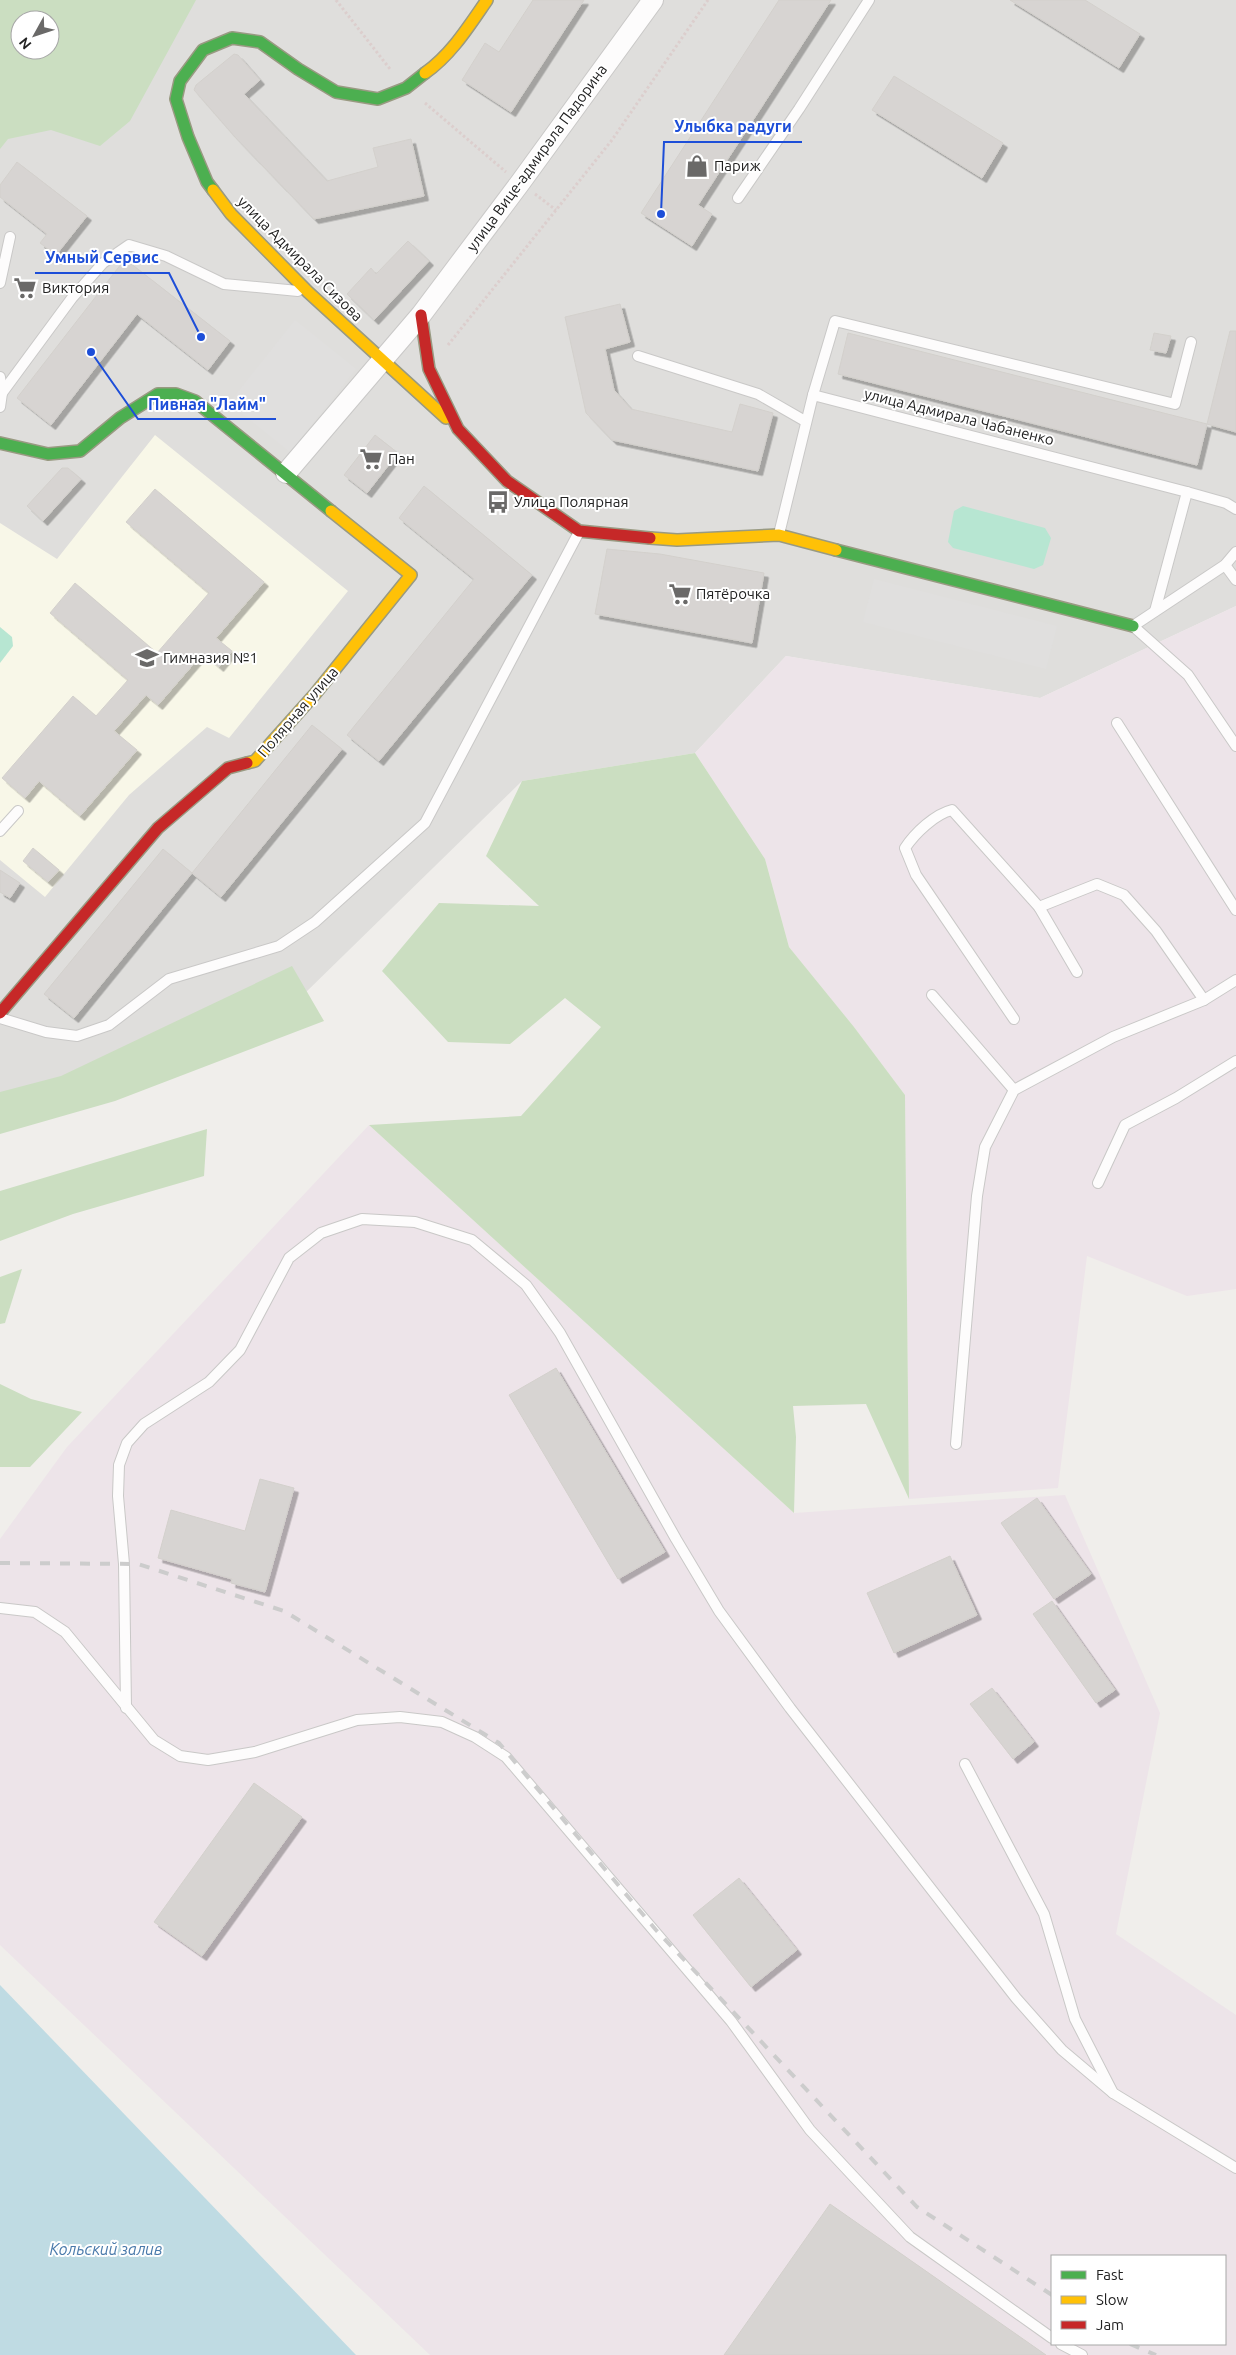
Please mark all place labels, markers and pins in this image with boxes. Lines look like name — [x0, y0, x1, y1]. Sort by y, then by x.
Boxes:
callout: Улыбка радуги — [664, 111, 802, 142]
shop icon: Париж — [684, 153, 710, 179]
place label: Париж — [714, 157, 761, 174]
callout: Умный Сервис — [35, 242, 169, 273]
supermarket icon: Виктория — [12, 275, 38, 301]
place label: Виктория — [42, 279, 109, 296]
callout: Пивная "Лайм" — [138, 388, 276, 419]
supermarket icon: Пан — [358, 446, 384, 472]
place label: Пан — [388, 450, 415, 467]
bus stop icon: Улица Полярная — [485, 489, 511, 515]
place label: Улица Полярная — [514, 493, 628, 510]
supermarket icon: Пятёрочка — [667, 581, 693, 607]
place label: Пятёрочка — [696, 585, 770, 602]
school or university icon: Гимназия №1 — [134, 645, 160, 671]
place label: Гимназия №1 — [163, 649, 258, 666]

